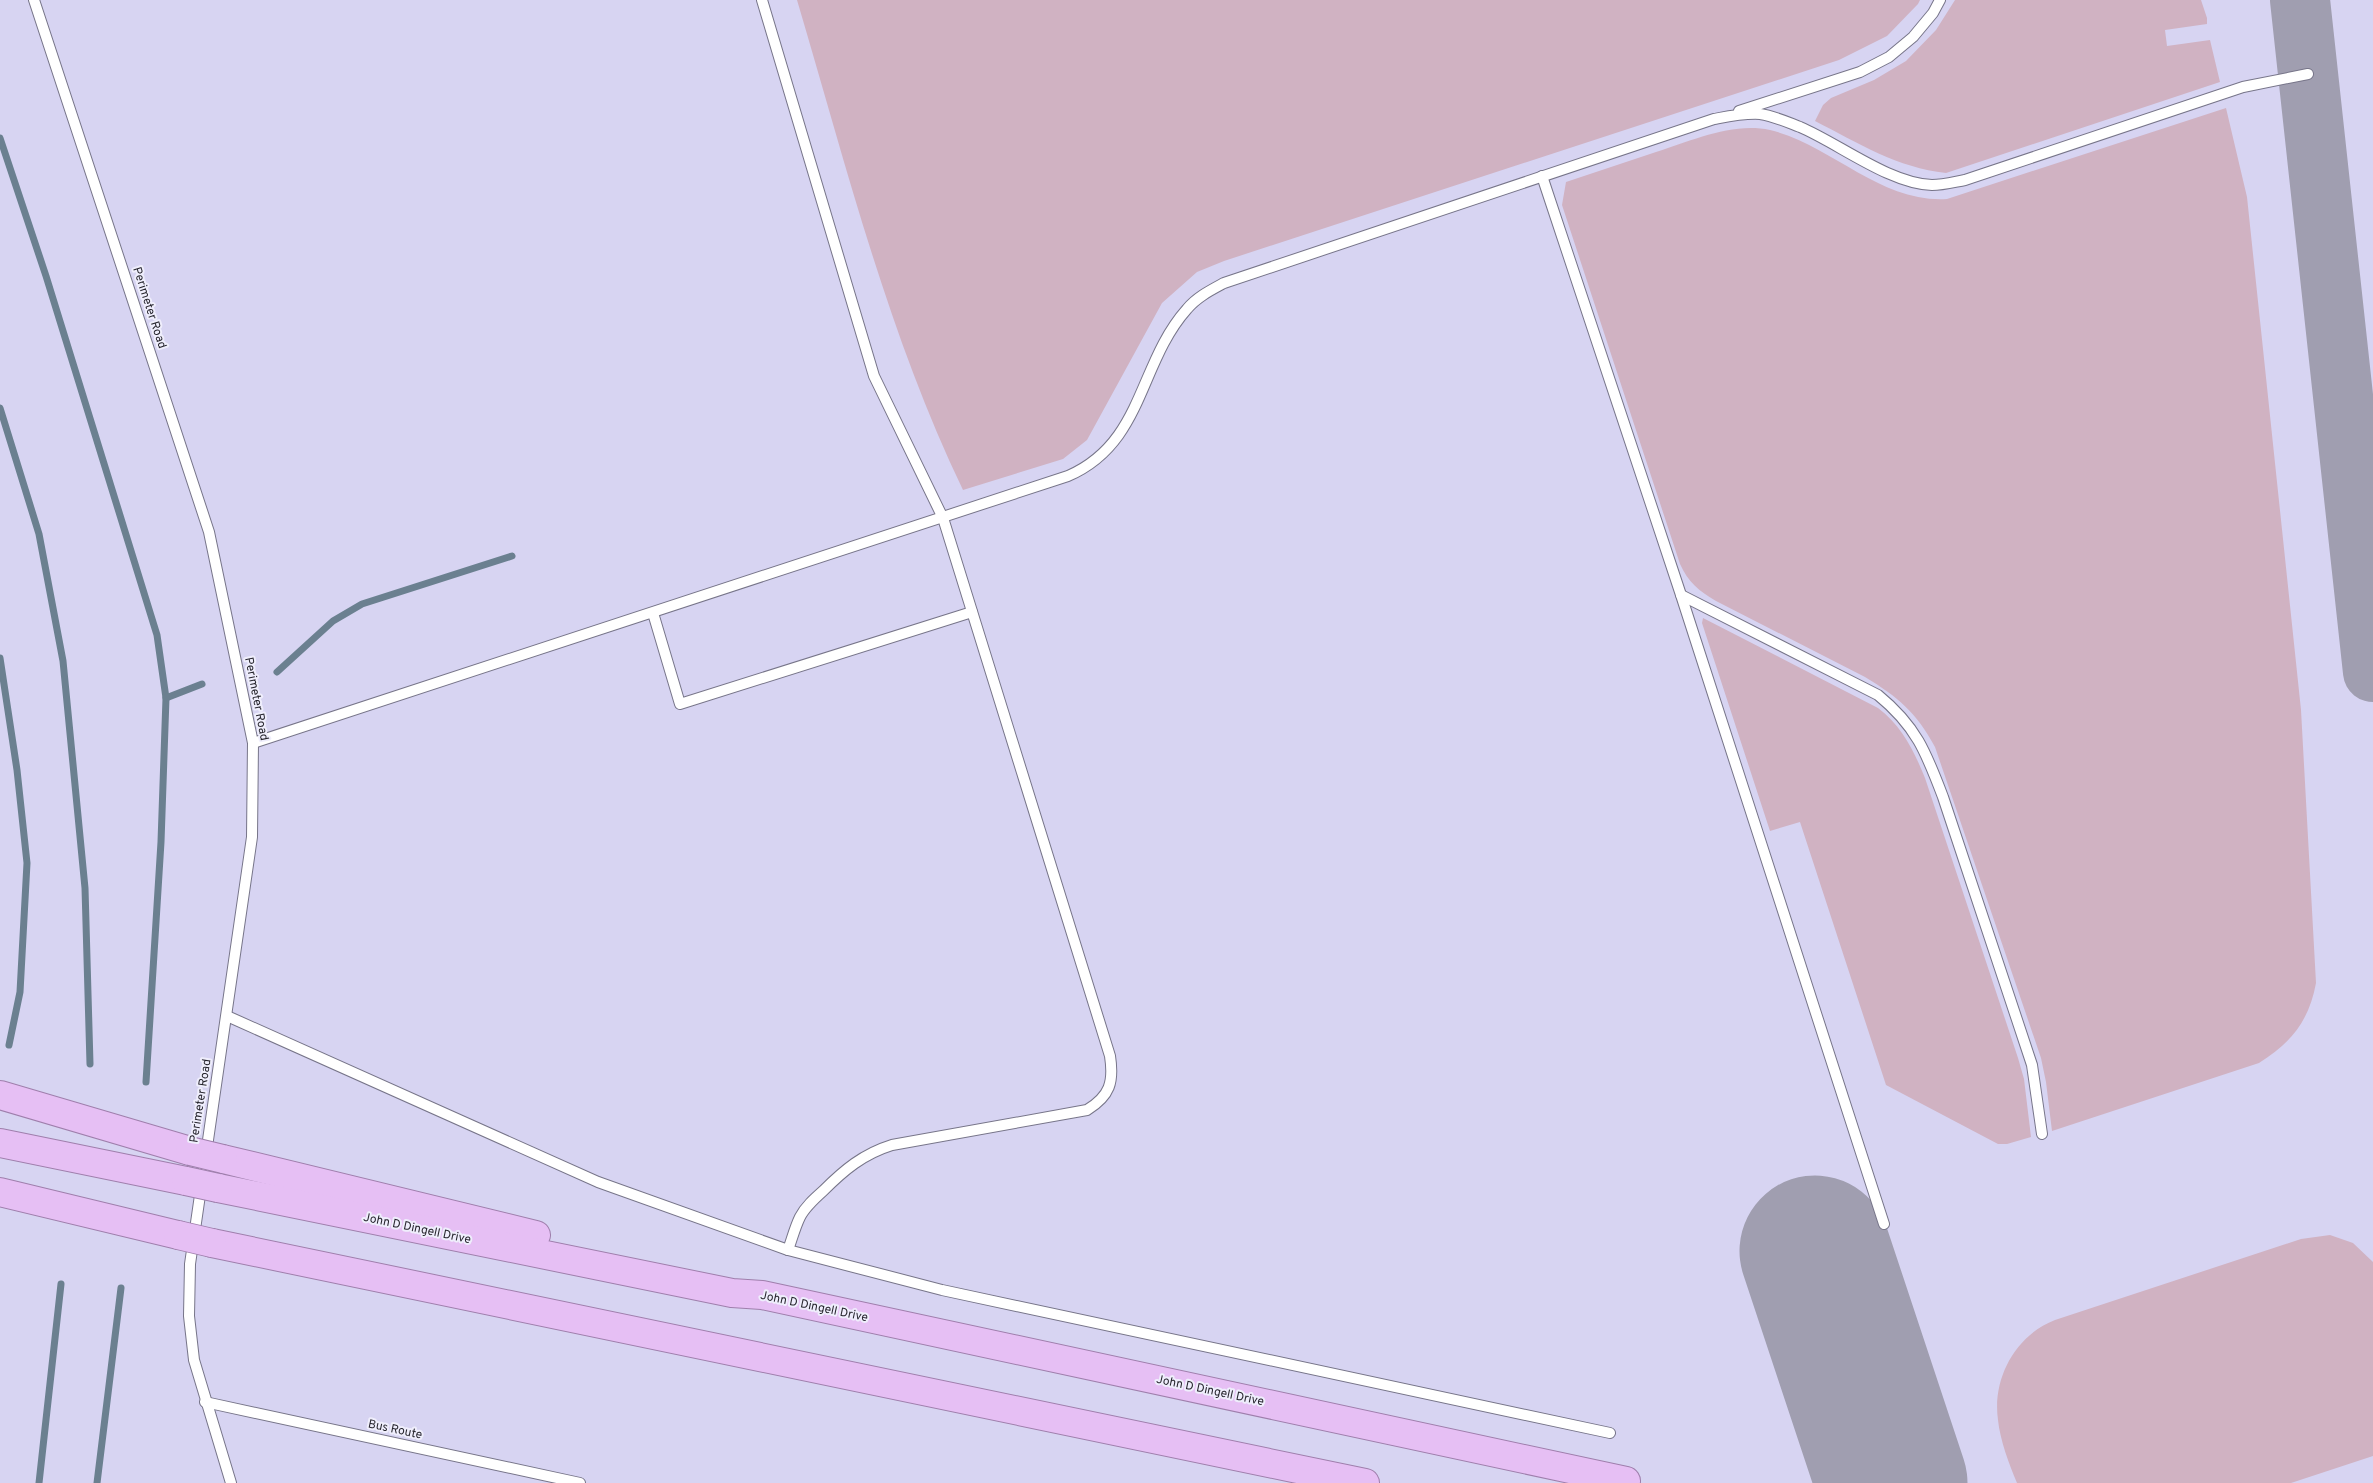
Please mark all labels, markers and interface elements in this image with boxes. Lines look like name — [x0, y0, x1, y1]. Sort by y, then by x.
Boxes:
street label: Perimeter Road — [128, 265, 170, 351]
street label: Perimeter Road — [240, 656, 272, 742]
street label: Perimeter Road — [186, 1058, 216, 1144]
street label: John D Dingell Drive — [362, 1210, 472, 1248]
street label: John D Dingell Drive — [759, 1288, 869, 1326]
street label: John D Dingell Drive — [1155, 1372, 1265, 1410]
street label: Bus Route — [366, 1416, 424, 1444]

